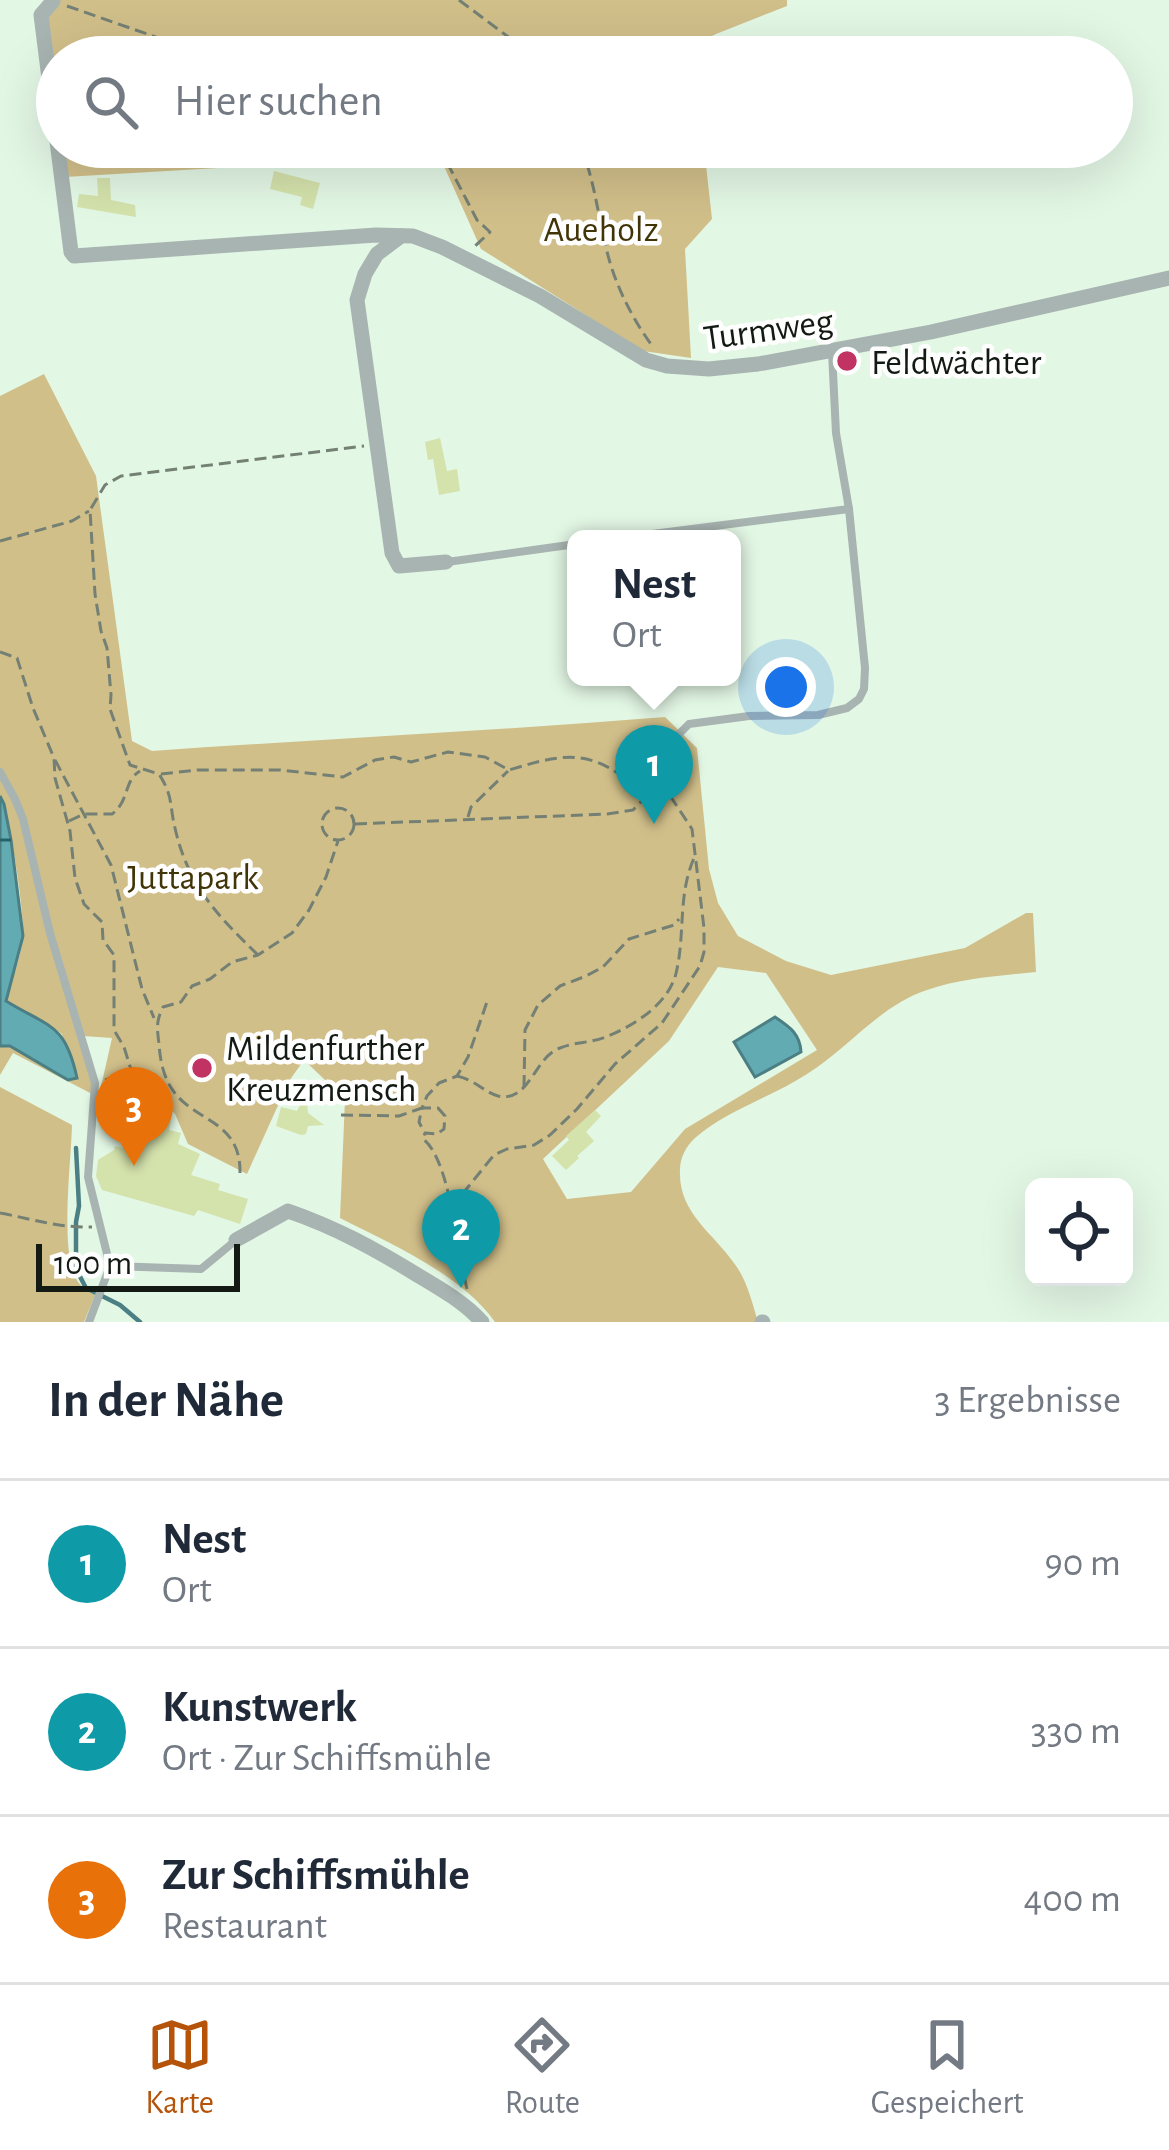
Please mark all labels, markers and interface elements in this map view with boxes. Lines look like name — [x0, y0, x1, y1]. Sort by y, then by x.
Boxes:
search box — [36, 36, 1133, 168]
icon: search — [78, 69, 144, 135]
text: Hier suchen — [174, 79, 383, 124]
park label: Aueholz — [543, 212, 659, 248]
street label: Turmweg — [701, 303, 836, 357]
place label: Feldwächter — [871, 345, 1042, 381]
marker: Feldwächter — [834, 348, 860, 374]
popup — [567, 530, 741, 686]
text: Nest — [612, 562, 696, 607]
text: Ort — [612, 616, 662, 655]
your location — [756, 657, 816, 717]
pin: 1 — [615, 725, 693, 824]
park label: Juttapark — [127, 860, 259, 896]
place label: Mildenfurther Kreuzmensch — [226, 1031, 425, 1108]
marker: Mildenfurther Kreuzmensch — [189, 1055, 215, 1081]
pin: 3 — [95, 1067, 173, 1166]
map controls — [1025, 1178, 1133, 1286]
button: locate — [1025, 1178, 1133, 1286]
pin: 2 — [422, 1189, 500, 1288]
scale bar — [36, 1238, 240, 1291]
text: 100 m — [54, 1248, 132, 1281]
text: In der Nähe — [48, 1375, 284, 1426]
text: 3 Ergebnisse — [934, 1381, 1121, 1420]
text: Nest — [162, 1517, 246, 1562]
text: 1 — [80, 1544, 94, 1583]
text: 90 m — [1044, 1544, 1121, 1583]
text: Ort — [162, 1571, 212, 1610]
text: Kunstwerk — [162, 1685, 357, 1730]
text: 2 — [78, 1712, 96, 1751]
text: 330 m — [1031, 1712, 1121, 1751]
text: Ort · Zur Schiffsmühle — [162, 1739, 491, 1778]
text: Zur Schiffsmühle — [162, 1853, 470, 1898]
text: 3 — [79, 1880, 95, 1919]
text: 400 m — [1023, 1880, 1121, 1919]
text: Restaurant — [162, 1907, 327, 1946]
tab: Karte — [145, 2012, 214, 2124]
tab: Route — [505, 2012, 580, 2124]
tab: Gespeichert — [871, 2012, 1024, 2124]

